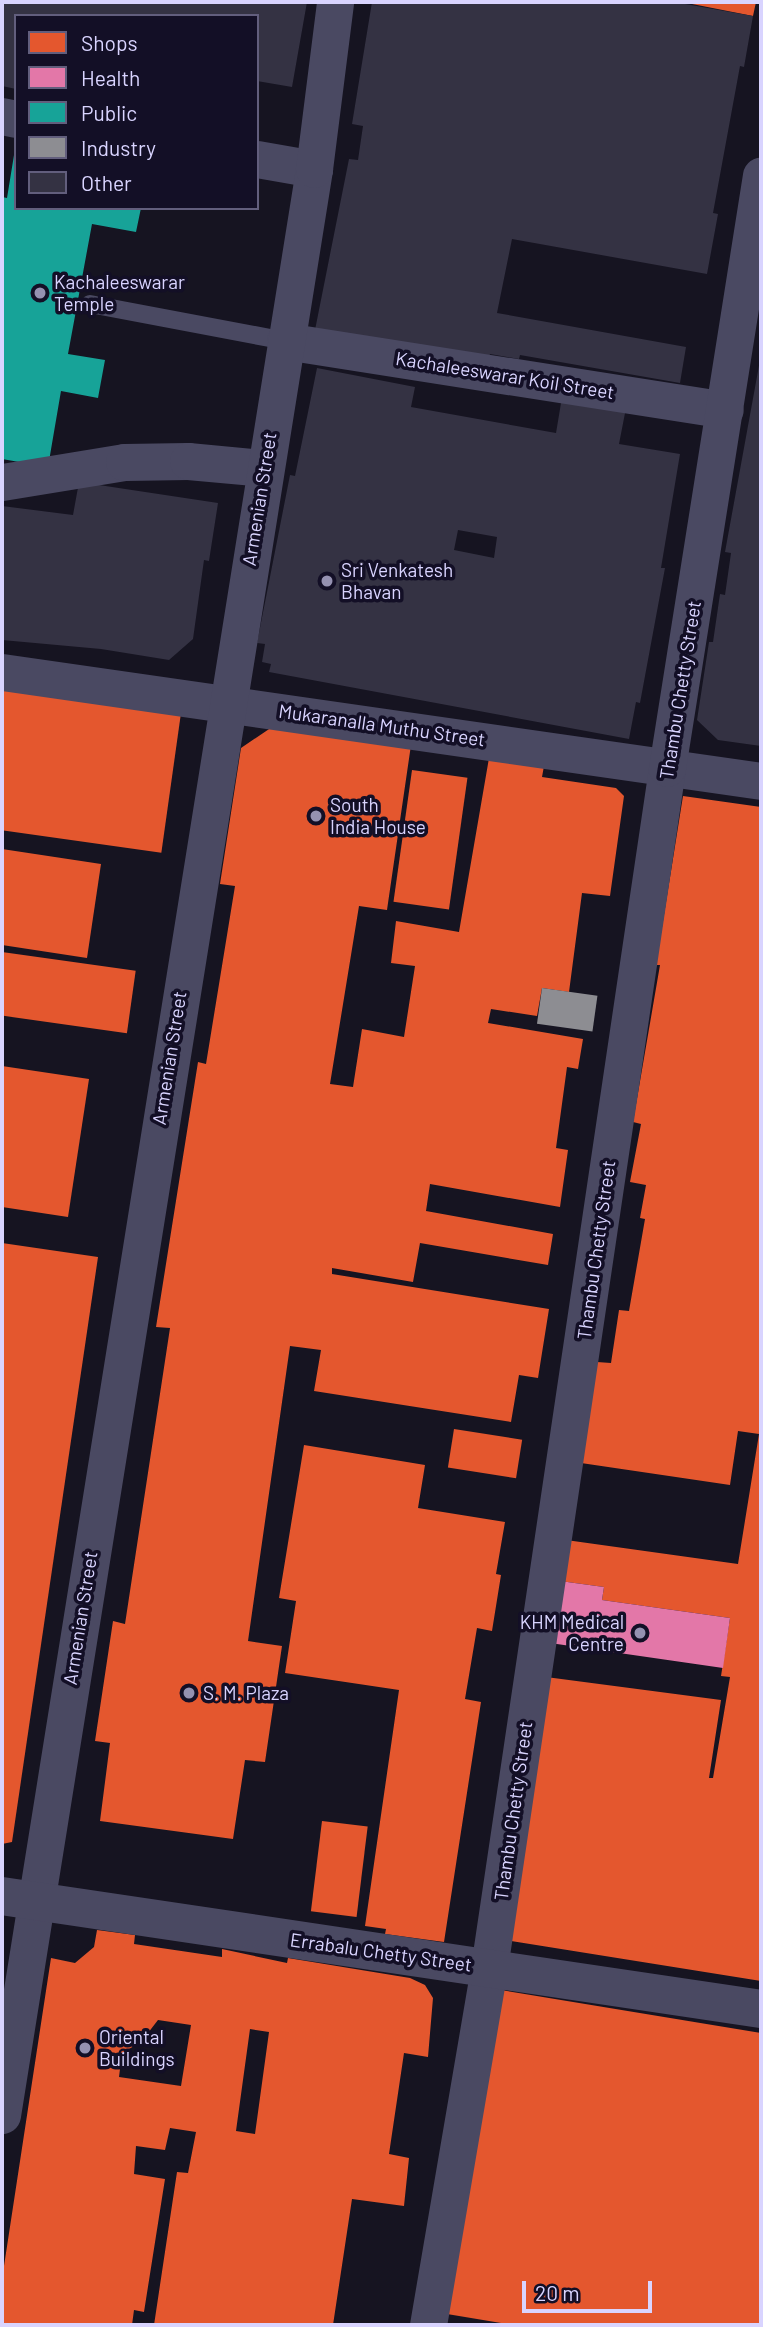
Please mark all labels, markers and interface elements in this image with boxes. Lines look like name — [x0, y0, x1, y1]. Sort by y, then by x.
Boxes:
legend — [14, 14, 259, 210]
text: Shops — [81, 30, 138, 55]
text: Health — [81, 65, 140, 90]
text: Public — [81, 100, 137, 125]
text: Industry — [81, 135, 156, 160]
text: Other — [81, 170, 132, 195]
place label: Kachaleeswarar Temple — [54, 271, 185, 315]
marker: Kachaleeswarar Temple — [32, 285, 48, 301]
street label: Kachaleeswarar Koil Street — [394, 346, 616, 404]
street label: Armenian Street — [237, 431, 281, 567]
place label: Sri Venkatesh Bhavan — [341, 559, 453, 603]
marker: Sri Venkatesh Bhavan — [319, 573, 335, 589]
street label: Thambu Chetty Street — [655, 599, 705, 781]
street label: Mukaranalla Muthu Street — [277, 699, 487, 751]
place label: South India House — [330, 794, 426, 838]
marker: South India House — [308, 808, 324, 824]
street label: Armenian Street — [147, 990, 191, 1126]
street label: Thambu Chetty Street — [572, 1159, 620, 1341]
street label: Armenian Street — [58, 1550, 102, 1686]
place label: KHM Medical Centre — [520, 1611, 624, 1655]
marker: KHM Medical Centre — [630, 1623, 650, 1643]
place label: S. M. Plaza — [203, 1682, 289, 1704]
marker: S. M. Plaza — [181, 1685, 197, 1701]
street label: Thambu Chetty Street — [489, 1720, 537, 1902]
street label: Errabalu Chetty Street — [289, 1928, 473, 1976]
place label: Oriental Buildings — [99, 2026, 175, 2070]
marker: Oriental Buildings — [77, 2040, 93, 2056]
scale bar — [525, 2268, 654, 2312]
text: 20 m — [535, 2280, 580, 2305]

